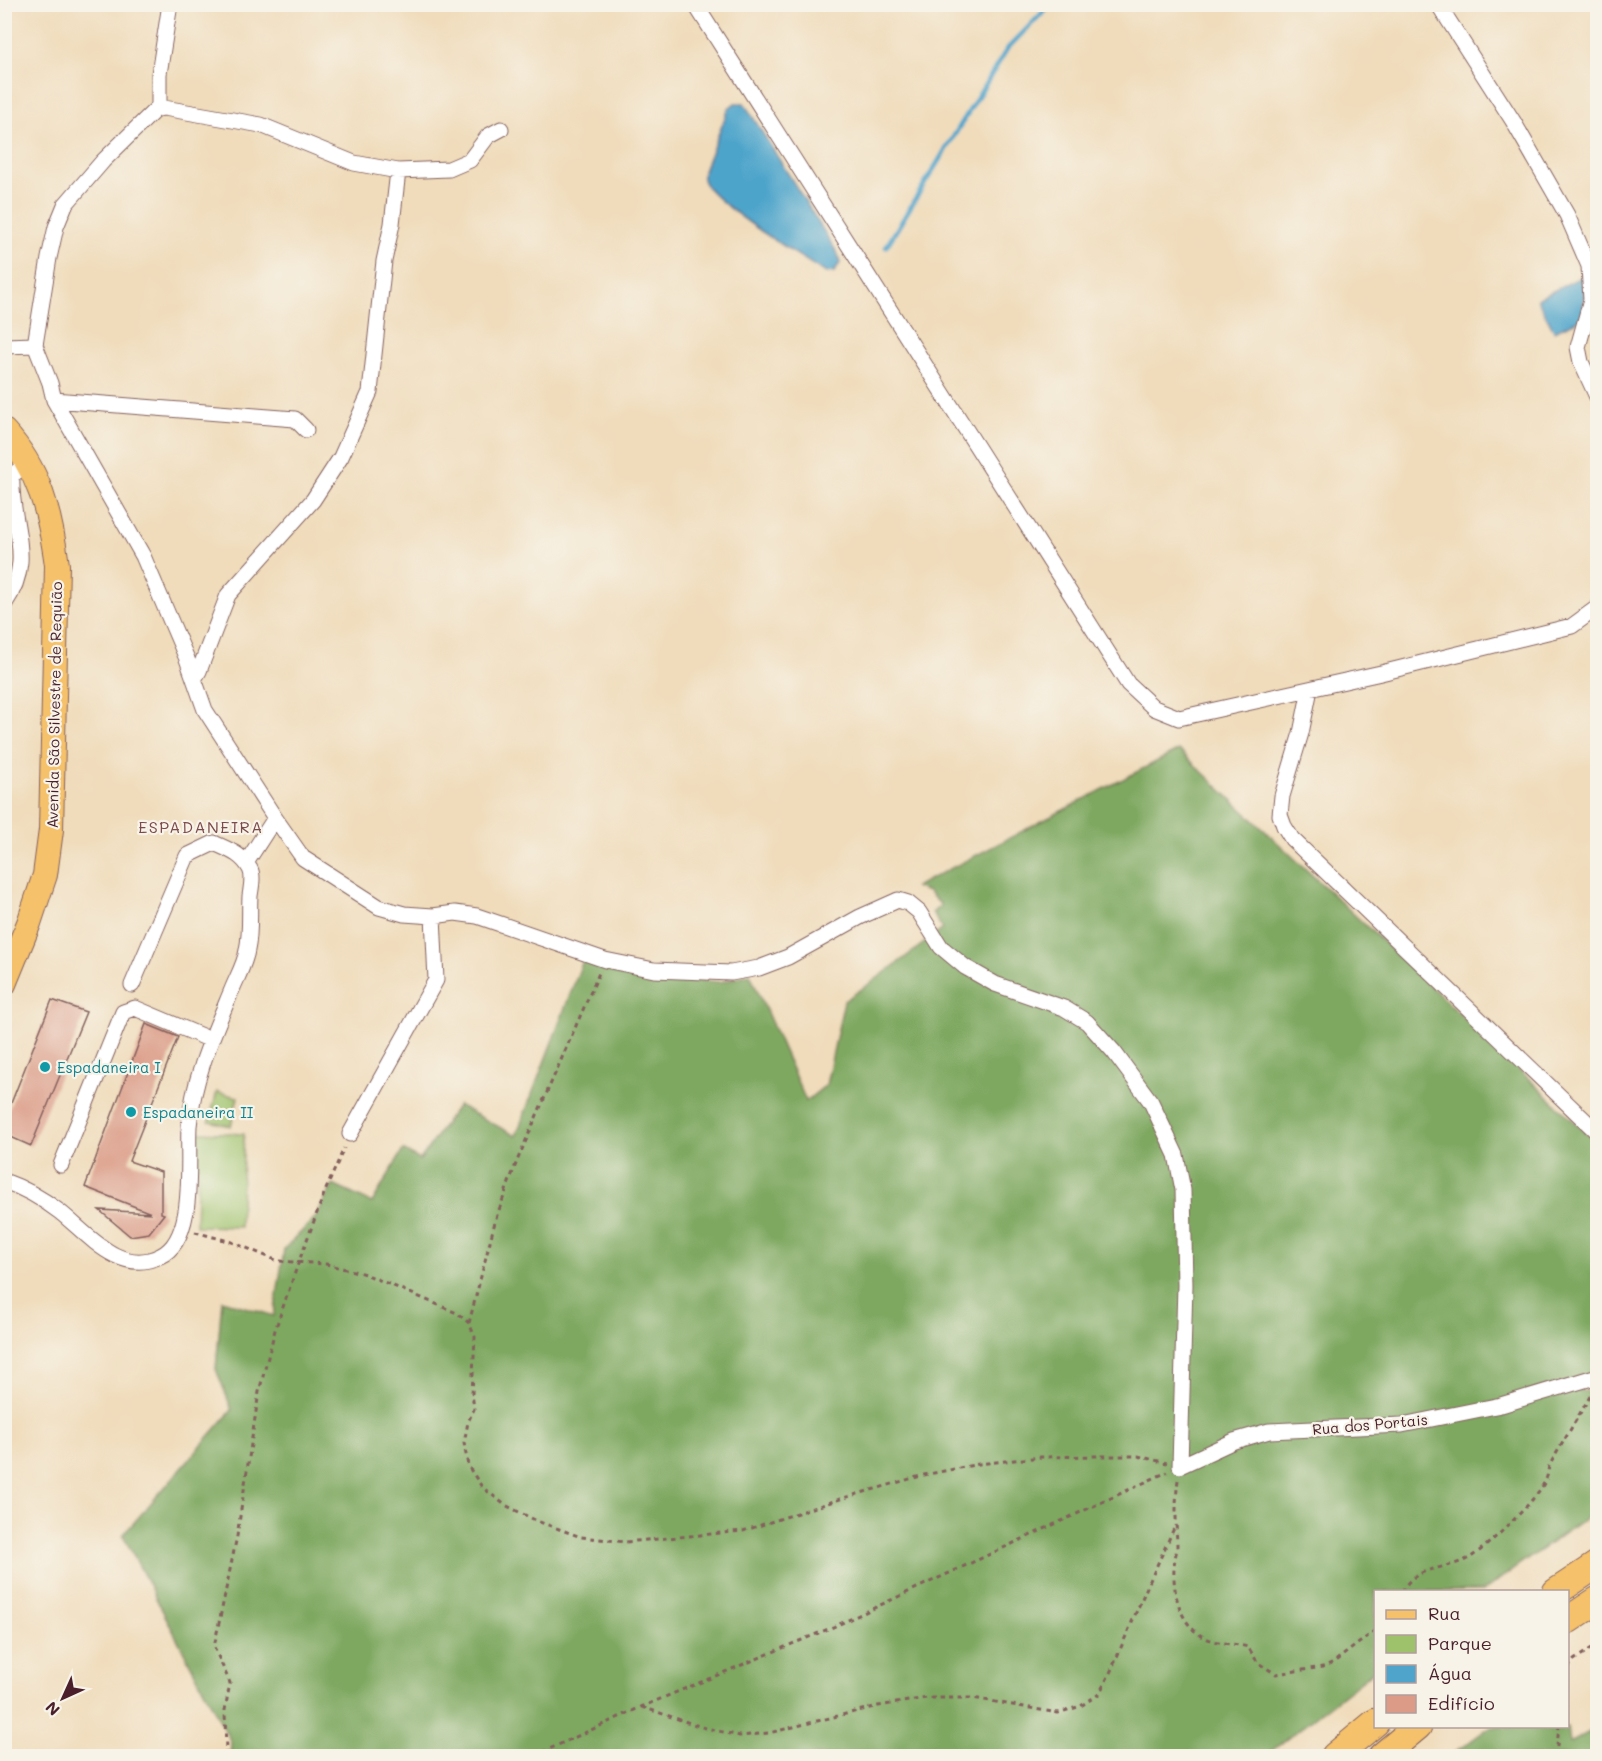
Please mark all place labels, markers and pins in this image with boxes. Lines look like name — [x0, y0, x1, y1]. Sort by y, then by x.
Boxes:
place label: Espadaneira I — [57, 1057, 161, 1077]
marker: Espadaneira I — [38, 1060, 52, 1074]
place label: Espadaneira II — [143, 1102, 254, 1122]
marker: Espadaneira II — [124, 1105, 138, 1119]

